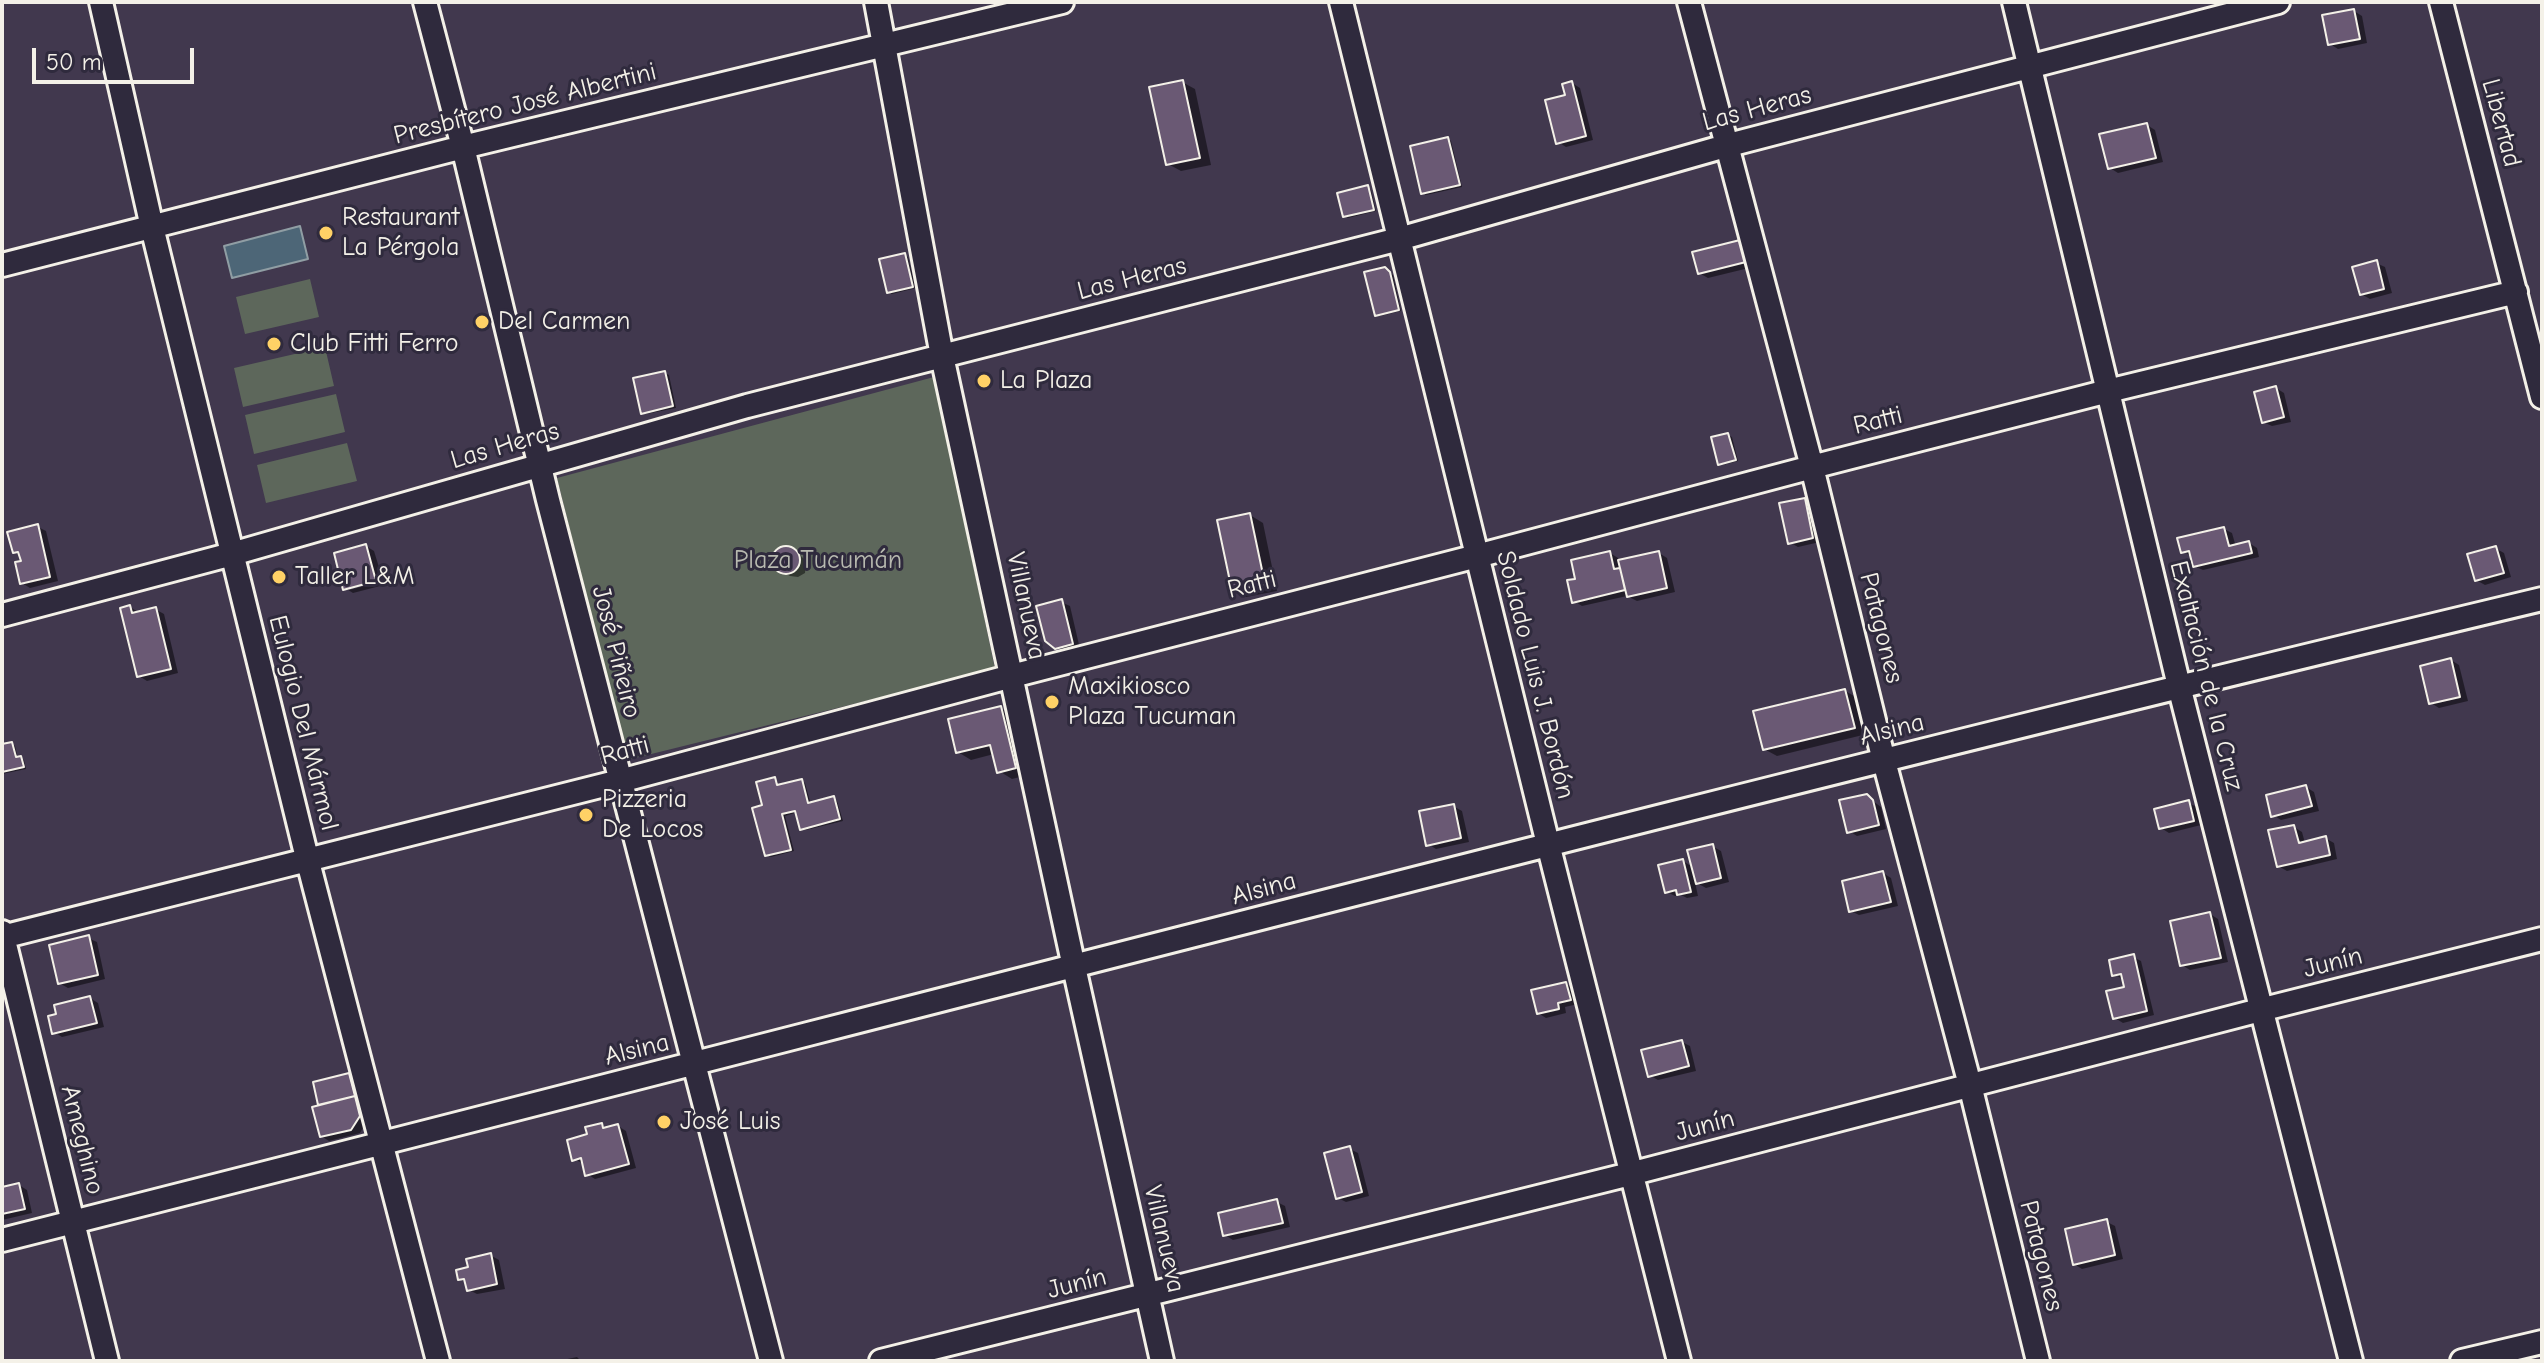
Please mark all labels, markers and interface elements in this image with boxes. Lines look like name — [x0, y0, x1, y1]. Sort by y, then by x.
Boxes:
scale bar — [36, 32, 198, 82]
text: 50 m — [46, 48, 102, 76]
street label: Presbítero José Albertini — [390, 56, 660, 152]
street label: Libertad — [2474, 75, 2528, 171]
street label: Las Heras — [1699, 80, 1815, 138]
place label: Restaurant La Pérgola — [342, 202, 459, 264]
marker: Restaurant La Pérgola — [317, 224, 335, 242]
street label: Las Heras — [1074, 250, 1190, 308]
place label: Del Carmen — [498, 306, 630, 338]
marker: Del Carmen — [473, 313, 491, 331]
place label: Club Fitti Ferro — [290, 328, 458, 360]
marker: Club Fitti Ferro — [265, 335, 283, 353]
place label: La Plaza — [1000, 365, 1092, 397]
marker: La Plaza — [975, 372, 993, 390]
street label: Ratti — [1850, 400, 1906, 442]
street label: Las Heras — [447, 416, 563, 476]
park label: Plaza Tucumán — [734, 545, 902, 577]
street label: Soldado Luis J. Bordón — [1489, 548, 1581, 802]
street label: Villanueva — [999, 549, 1053, 663]
street label: Exaltación de la Cruz — [2162, 558, 2250, 794]
place label: Taller L&M — [295, 561, 415, 593]
street label: Ratti — [1224, 564, 1280, 606]
marker: Taller L&M — [270, 568, 288, 586]
street label: Patagones — [1852, 570, 1910, 686]
street label: José Piñeiro — [584, 583, 648, 721]
street label: Eulogio Del Mármol — [261, 612, 345, 834]
place label: Maxikiosco Plaza Tucuman — [1068, 671, 1236, 732]
marker: Maxikiosco Plaza Tucuman — [1043, 693, 1061, 711]
street label: Alsina — [1857, 707, 1927, 753]
street label: Ratti — [597, 730, 653, 772]
place label: Pizzeria De Locos — [602, 784, 703, 846]
marker: Pizzeria De Locos — [577, 806, 595, 824]
street label: Alsina — [1228, 865, 1300, 913]
street label: Junín — [2300, 941, 2366, 985]
street label: Alsina — [602, 1027, 672, 1073]
street label: Ameghino — [53, 1082, 111, 1198]
street label: Junín — [1672, 1103, 1738, 1149]
place label: José Luis — [680, 1106, 781, 1138]
marker: José Luis — [655, 1113, 673, 1131]
street label: Villanueva — [1137, 1182, 1191, 1296]
street label: Patagones — [2012, 1198, 2070, 1314]
street label: Junín — [1044, 1262, 1110, 1306]

